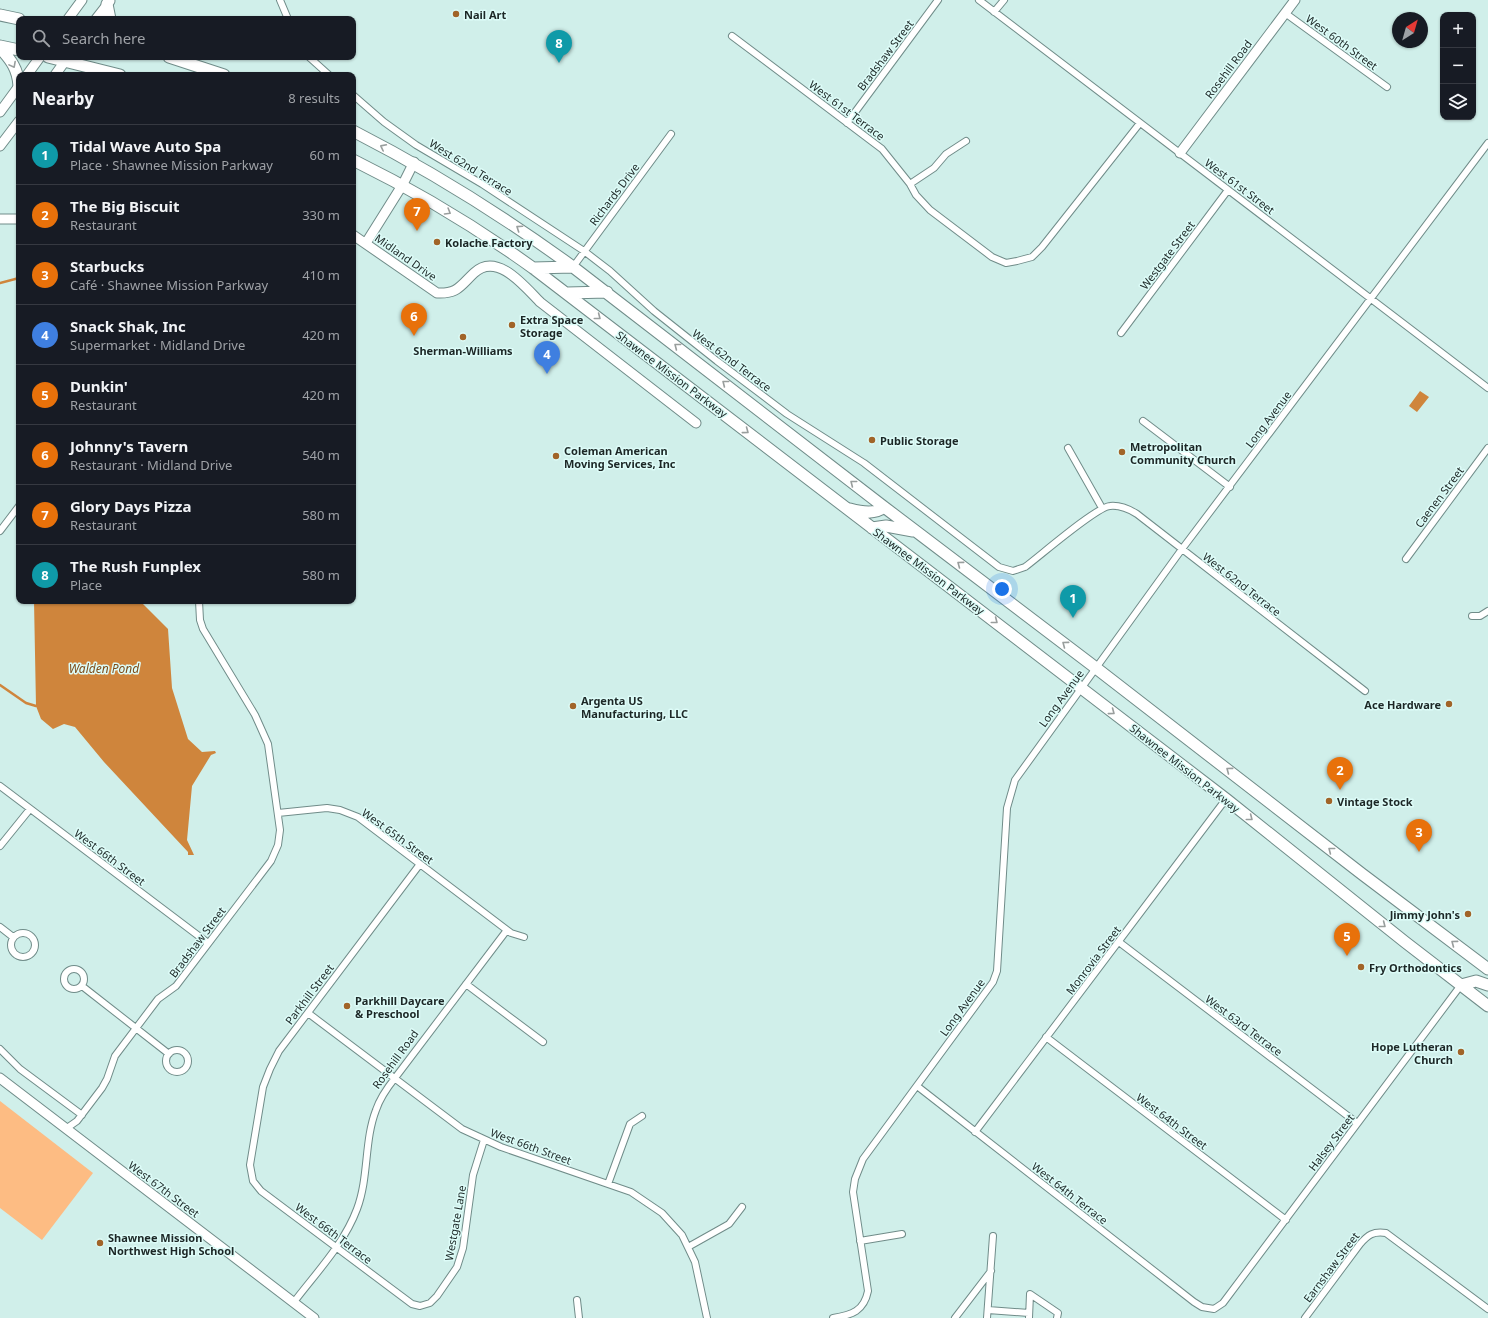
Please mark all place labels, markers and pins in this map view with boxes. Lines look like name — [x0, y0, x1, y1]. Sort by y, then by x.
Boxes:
place label: Nail Art — [464, 7, 506, 22]
marker: Nail Art — [451, 9, 461, 19]
pin: 8 — [546, 30, 572, 63]
pin: 7 — [404, 198, 430, 231]
place label: Kolache Factory — [445, 235, 533, 250]
marker: Kolache Factory — [432, 237, 442, 247]
pin: 6 — [401, 303, 427, 336]
place label: Extra Space Storage — [520, 312, 584, 340]
marker: Extra Space Storage — [507, 320, 517, 330]
marker: Sherman-Williams — [458, 332, 468, 342]
pin: 4 — [534, 341, 560, 374]
place label: Sherman-Williams — [413, 343, 513, 358]
place label: Public Storage — [880, 433, 959, 448]
marker: Public Storage — [867, 435, 877, 445]
place label: Metropolitan Community Church — [1130, 439, 1236, 467]
place label: Coleman American Moving Services, Inc — [564, 443, 676, 471]
marker: Metropolitan Community Church — [1117, 447, 1127, 457]
marker: Coleman American Moving Services, Inc — [551, 451, 561, 461]
pin: 1 — [1060, 585, 1086, 618]
place label: Argenta US Manufacturing, LLC — [581, 693, 688, 721]
place label: Ace Hardware — [1364, 697, 1441, 712]
marker: Ace Hardware — [1444, 699, 1454, 709]
marker: Argenta US Manufacturing, LLC — [568, 701, 578, 711]
pin: 2 — [1327, 757, 1353, 790]
place label: Vintage Stock — [1337, 794, 1413, 809]
marker: Vintage Stock — [1324, 796, 1334, 806]
pin: 3 — [1406, 819, 1432, 852]
place label: Jimmy John's — [1389, 907, 1460, 922]
marker: Jimmy John's — [1463, 909, 1473, 919]
pin: 5 — [1334, 923, 1360, 956]
place label: Fry Orthodontics — [1369, 960, 1462, 975]
marker: Fry Orthodontics — [1356, 962, 1366, 972]
place label: Parkhill Daycare & Preschool — [355, 993, 445, 1021]
marker: Parkhill Daycare & Preschool — [342, 1001, 352, 1011]
place label: Hope Lutheran Church — [1371, 1039, 1453, 1067]
marker: Hope Lutheran Church — [1456, 1047, 1466, 1057]
place label: Shawnee Mission Northwest High School — [108, 1230, 234, 1258]
marker: Shawnee Mission Northwest High School — [95, 1238, 105, 1248]

